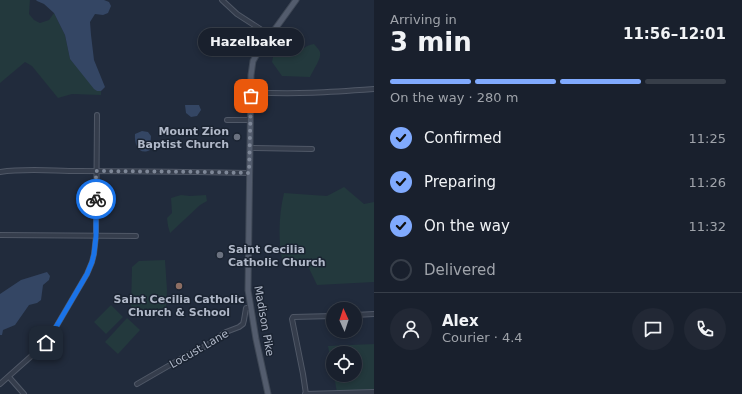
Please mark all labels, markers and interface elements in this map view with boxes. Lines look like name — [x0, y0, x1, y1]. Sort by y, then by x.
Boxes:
text: Arriving in — [390, 12, 457, 27]
text: 11:56–12:01 — [623, 25, 726, 43]
text: 3 min — [390, 27, 472, 57]
callout: Hazelbaker — [198, 28, 304, 56]
text: Hazelbaker — [210, 34, 292, 49]
pin — [234, 79, 268, 113]
icon: bag — [240, 85, 262, 107]
text: On the way · 280 m — [390, 90, 518, 105]
place label: Mount Zion Baptist Church — [137, 125, 229, 151]
icon: check — [390, 127, 412, 149]
text: Confirmed — [424, 129, 502, 147]
text: 11:25 — [689, 131, 726, 146]
marker: Mount Zion Baptist Church — [232, 132, 242, 142]
icon: check — [390, 171, 412, 193]
text: Preparing — [424, 173, 496, 191]
text: 11:26 — [689, 175, 726, 190]
courier — [76, 179, 116, 219]
icon: bike — [85, 188, 107, 210]
icon: check — [390, 215, 412, 237]
text: On the way — [424, 217, 510, 235]
text: 11:32 — [689, 219, 726, 234]
place label: Saint Cecilia Catholic Church — [228, 243, 326, 269]
marker: Saint Cecilia Catholic Church — [215, 250, 225, 260]
text: Delivered — [424, 261, 496, 279]
marker: Saint Cecilia Catholic Church & School — [174, 281, 184, 291]
street label: Madison Pike — [251, 285, 277, 358]
place label: Saint Cecilia Catholic Church & School — [114, 293, 244, 319]
north arrow — [326, 302, 362, 338]
map controls — [326, 302, 362, 382]
button: person — [390, 308, 432, 350]
button: chat — [632, 308, 674, 350]
button: phone — [684, 308, 726, 350]
text: Alex — [442, 312, 479, 330]
pin — [29, 326, 63, 360]
street label: Locust Lane — [167, 327, 231, 371]
text: Courier · 4.4 — [442, 330, 523, 345]
icon: home — [35, 332, 57, 354]
button: locate — [326, 346, 362, 382]

